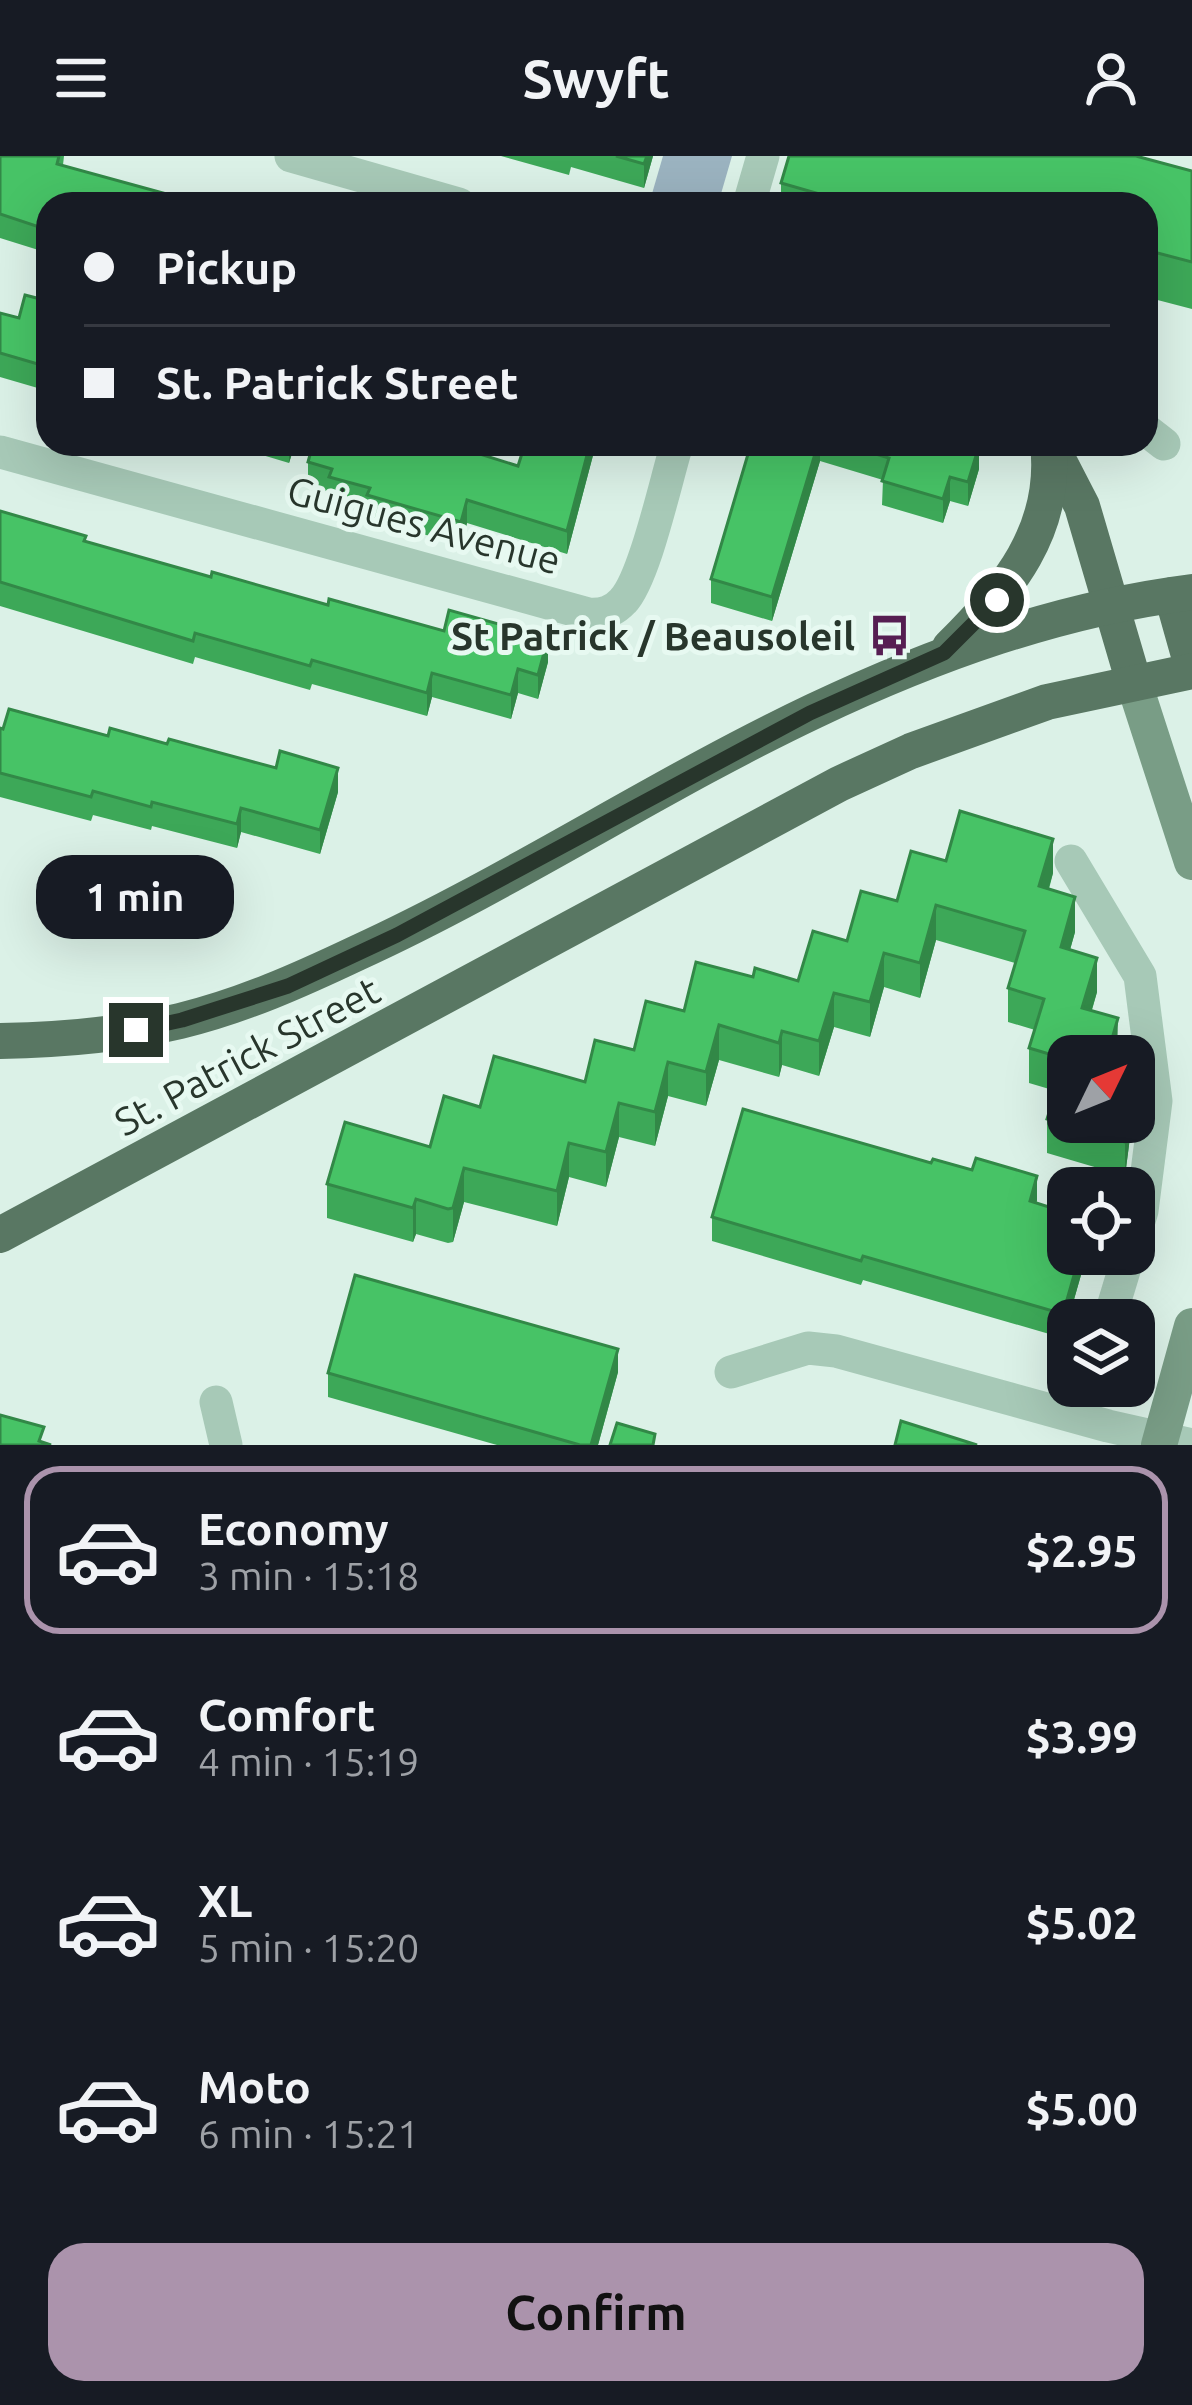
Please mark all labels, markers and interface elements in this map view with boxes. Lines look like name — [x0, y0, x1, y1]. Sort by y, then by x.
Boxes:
icon: menu — [48, 45, 114, 111]
icon: person — [1078, 45, 1144, 111]
text: Swyft — [522, 48, 670, 108]
text: Pickup — [156, 242, 297, 293]
text: St. Patrick Street — [156, 357, 518, 408]
street label: Guigues Avenue — [283, 467, 565, 582]
route start — [970, 573, 1024, 627]
bus stop icon: St Patrick / Beausoleil — [866, 613, 912, 659]
place label: St Patrick / Beausoleil — [451, 614, 855, 657]
callout: 1 min — [37, 856, 235, 940]
text: 1 min — [86, 875, 184, 918]
street label: St. Patrick Street — [107, 968, 386, 1143]
route end — [109, 1003, 163, 1057]
north arrow — [1047, 1035, 1155, 1143]
map controls — [1047, 1035, 1155, 1407]
button: locate — [1047, 1167, 1155, 1275]
button: layers — [1047, 1299, 1155, 1407]
icon: car — [54, 1496, 162, 1604]
text: Economy — [198, 1503, 389, 1554]
text: $2.95 — [1025, 1525, 1138, 1576]
text: 3 min · 15:18 — [198, 1554, 419, 1597]
icon: car — [54, 1682, 162, 1790]
text: Comfort — [198, 1689, 375, 1740]
text: $3.99 — [1025, 1711, 1138, 1762]
text: 4 min · 15:19 — [198, 1740, 419, 1783]
icon: car — [54, 1868, 162, 1976]
text: XL — [198, 1875, 252, 1926]
text: $5.02 — [1025, 1897, 1138, 1948]
text: 5 min · 15:20 — [198, 1926, 419, 1969]
icon: car — [54, 2054, 162, 2162]
text: Moto — [198, 2061, 311, 2112]
text: $5.00 — [1025, 2083, 1138, 2134]
text: 6 min · 15:21 — [198, 2112, 419, 2155]
button: Confirm — [48, 2243, 1144, 2381]

